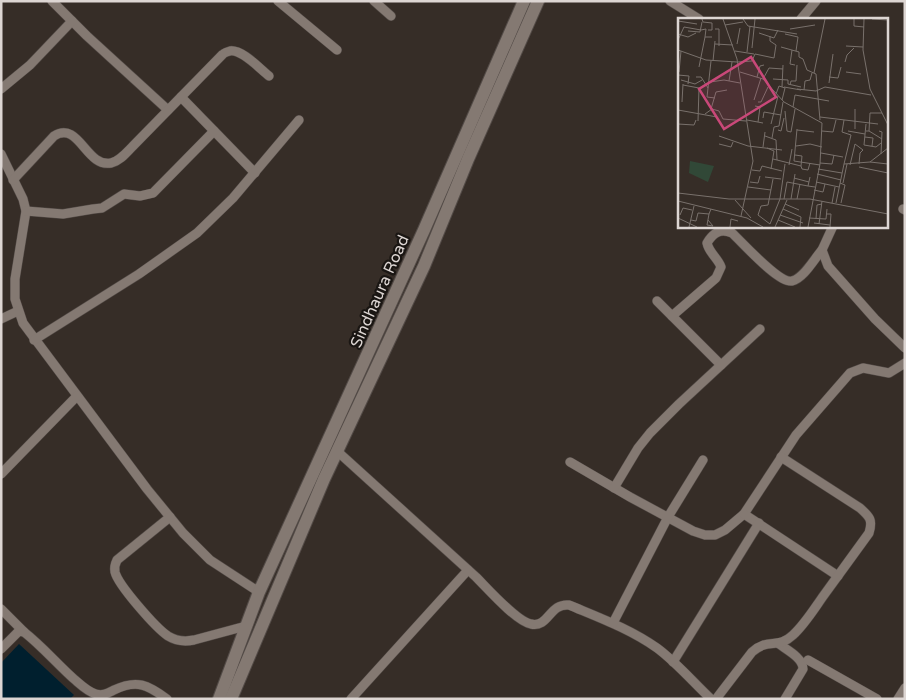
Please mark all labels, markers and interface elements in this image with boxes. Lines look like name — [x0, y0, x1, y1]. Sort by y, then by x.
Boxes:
inset map — [678, 18, 888, 228]
street label: Sindhaura Road — [346, 232, 414, 351]

